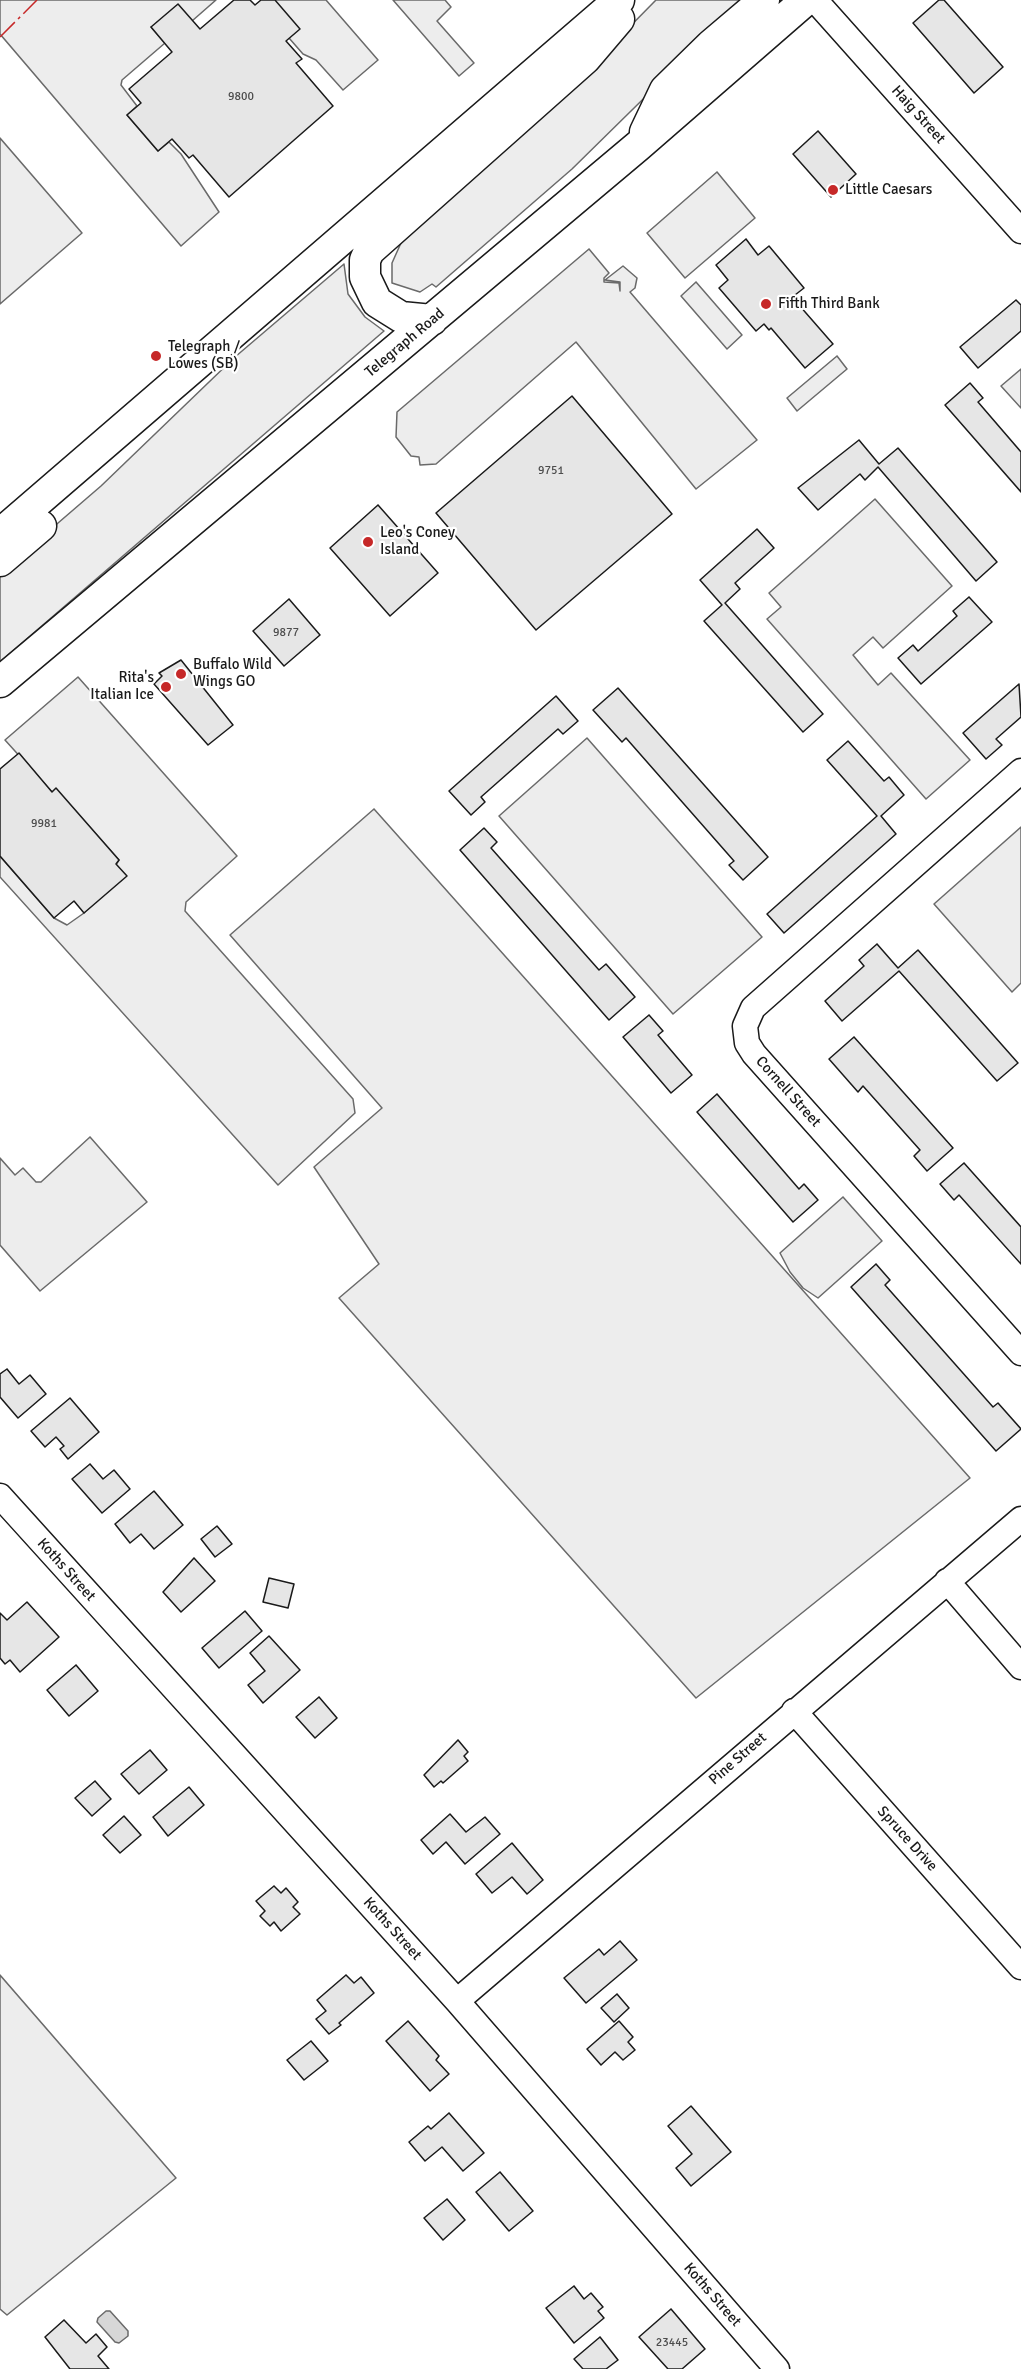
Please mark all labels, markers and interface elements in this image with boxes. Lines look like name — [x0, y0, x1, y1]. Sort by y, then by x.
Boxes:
street label: Haig Street — [887, 82, 949, 148]
house number: 9800 — [228, 90, 254, 104]
place label: Little Caesars — [845, 181, 932, 199]
marker: Little Caesars — [826, 183, 840, 197]
place label: Fifth Third Bank — [778, 295, 880, 313]
marker: Fifth Third Bank — [759, 297, 773, 311]
street label: Telegraph Road — [362, 305, 448, 381]
place label: Telegraph / Lowes (SB) — [168, 338, 240, 373]
marker: Telegraph / Lowes (SB) — [149, 349, 163, 363]
house number: 9751 — [538, 464, 564, 478]
place label: Leo's Coney Island — [380, 524, 455, 559]
marker: Leo's Coney Island — [361, 535, 375, 549]
house number: 9877 — [273, 626, 299, 640]
place label: Buffalo Wild Wings GO — [193, 656, 272, 691]
marker: Buffalo Wild Wings GO — [174, 667, 188, 681]
place label: Rita's Italian Ice — [90, 669, 154, 704]
marker: Rita's Italian Ice — [159, 680, 173, 694]
house number: 9981 — [31, 817, 57, 831]
street label: Cornell Street — [752, 1053, 824, 1131]
street label: Koths Street — [33, 1535, 99, 1605]
street label: Pine Street — [705, 1729, 771, 1789]
street label: Spruce Drive — [873, 1803, 941, 1875]
street label: Koths Street — [359, 1894, 425, 1964]
street label: Koths Street — [679, 2259, 745, 2331]
house number: 23445 — [656, 2336, 688, 2350]

